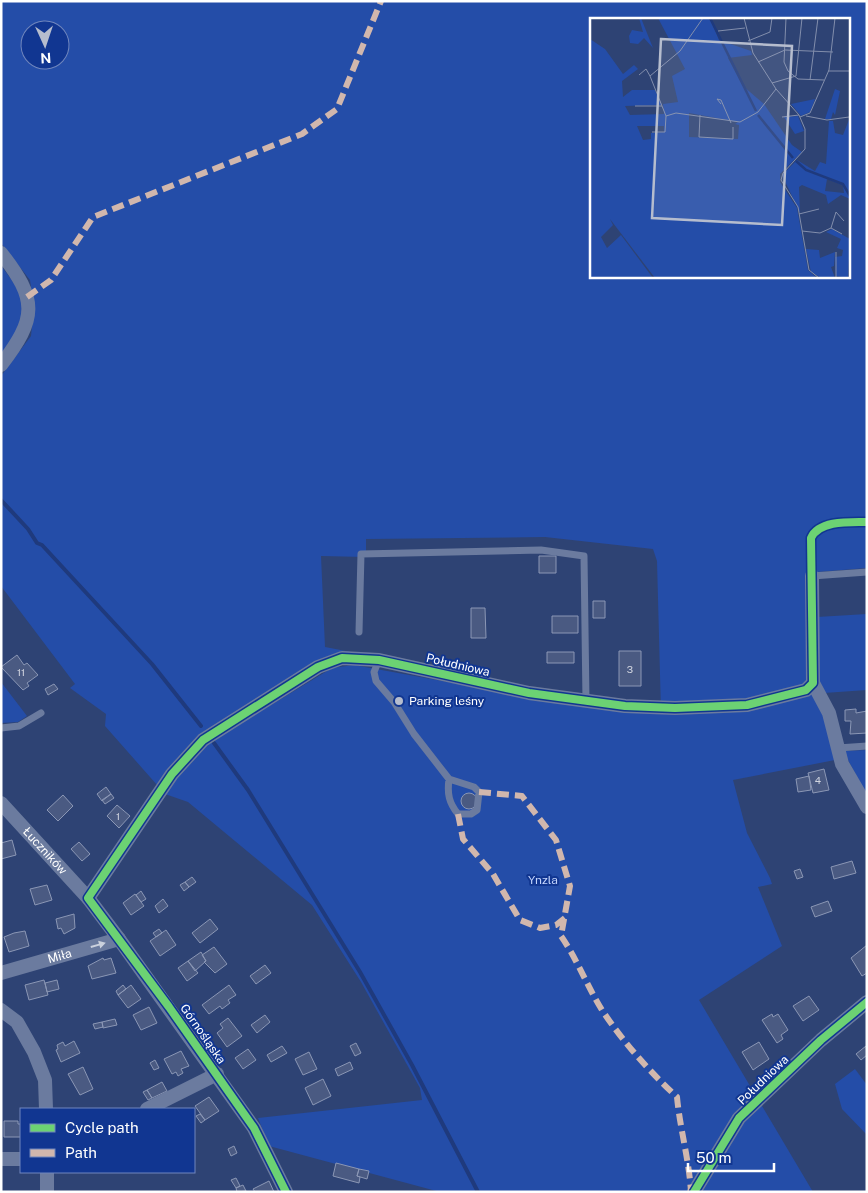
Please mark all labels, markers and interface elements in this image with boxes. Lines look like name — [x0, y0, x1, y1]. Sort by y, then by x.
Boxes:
inset map — [590, 18, 850, 278]
north arrow — [20, 20, 70, 70]
text: N — [40, 50, 52, 66]
street label: Południowa — [425, 651, 491, 679]
house number: 3 — [627, 663, 633, 675]
house number: 11 — [17, 666, 25, 678]
place label: Parking leśny — [409, 694, 485, 708]
marker: Parking leśny — [393, 695, 405, 707]
house number: 4 — [815, 774, 821, 786]
house number: 1 — [116, 810, 120, 822]
street label: Łuczników — [20, 825, 70, 878]
park label: Ynzla — [528, 873, 558, 887]
one-way arrow — [91, 940, 106, 948]
street label: Miła — [46, 946, 73, 966]
street label: Górnośląska — [177, 1002, 229, 1066]
street label: Południowa — [735, 1052, 791, 1108]
legend — [20, 1108, 195, 1173]
text: Cycle path — [65, 1119, 139, 1136]
scale bar — [688, 1140, 774, 1172]
text: Path — [65, 1144, 97, 1161]
text: 50 m — [696, 1149, 731, 1166]

